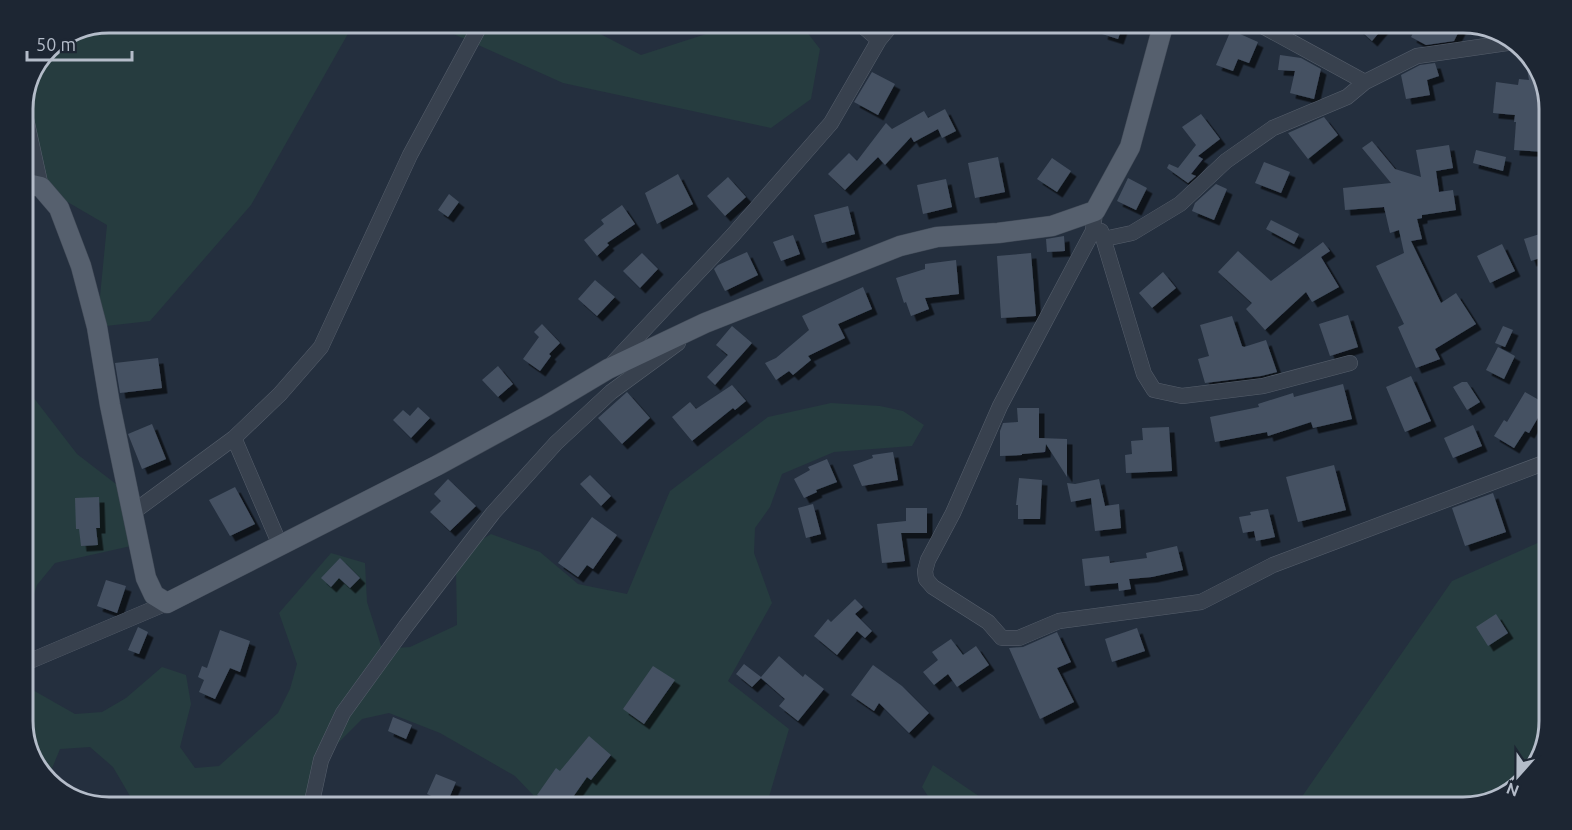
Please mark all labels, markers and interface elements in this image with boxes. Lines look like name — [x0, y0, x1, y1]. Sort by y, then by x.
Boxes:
scale bar — [27, 24, 132, 62]
text: 50 m — [36, 34, 76, 54]
north arrow — [1488, 746, 1548, 806]
text: N — [1504, 779, 1521, 801]

